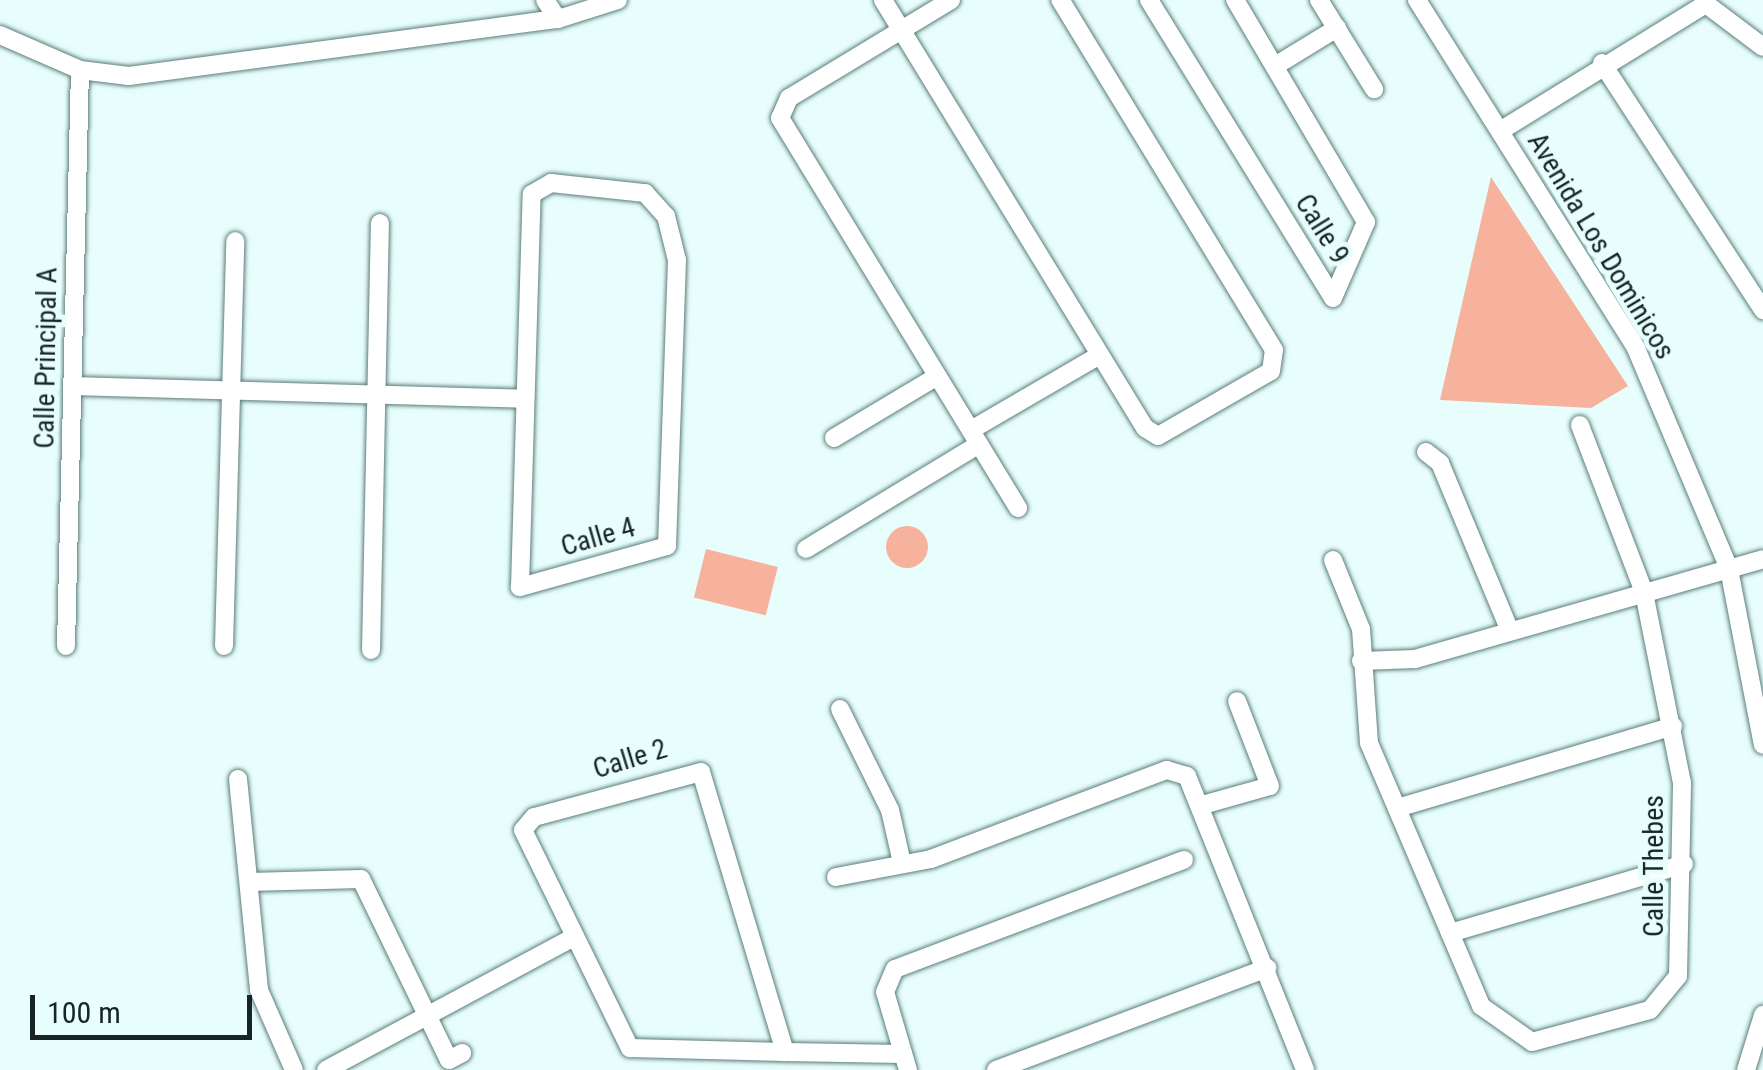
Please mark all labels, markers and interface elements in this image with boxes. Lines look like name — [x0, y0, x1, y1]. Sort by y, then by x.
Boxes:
street label: Avenida Los Dominicos — [1520, 127, 1682, 365]
street label: Calle 9 — [1288, 188, 1356, 270]
street label: Calle Principal A — [28, 267, 64, 449]
street label: Calle 4 — [557, 510, 639, 564]
street label: Calle 2 — [589, 732, 671, 786]
street label: Calle Thebes — [1637, 795, 1671, 937]
scale bar — [35, 975, 258, 1037]
text: 100 m — [47, 995, 121, 1030]

